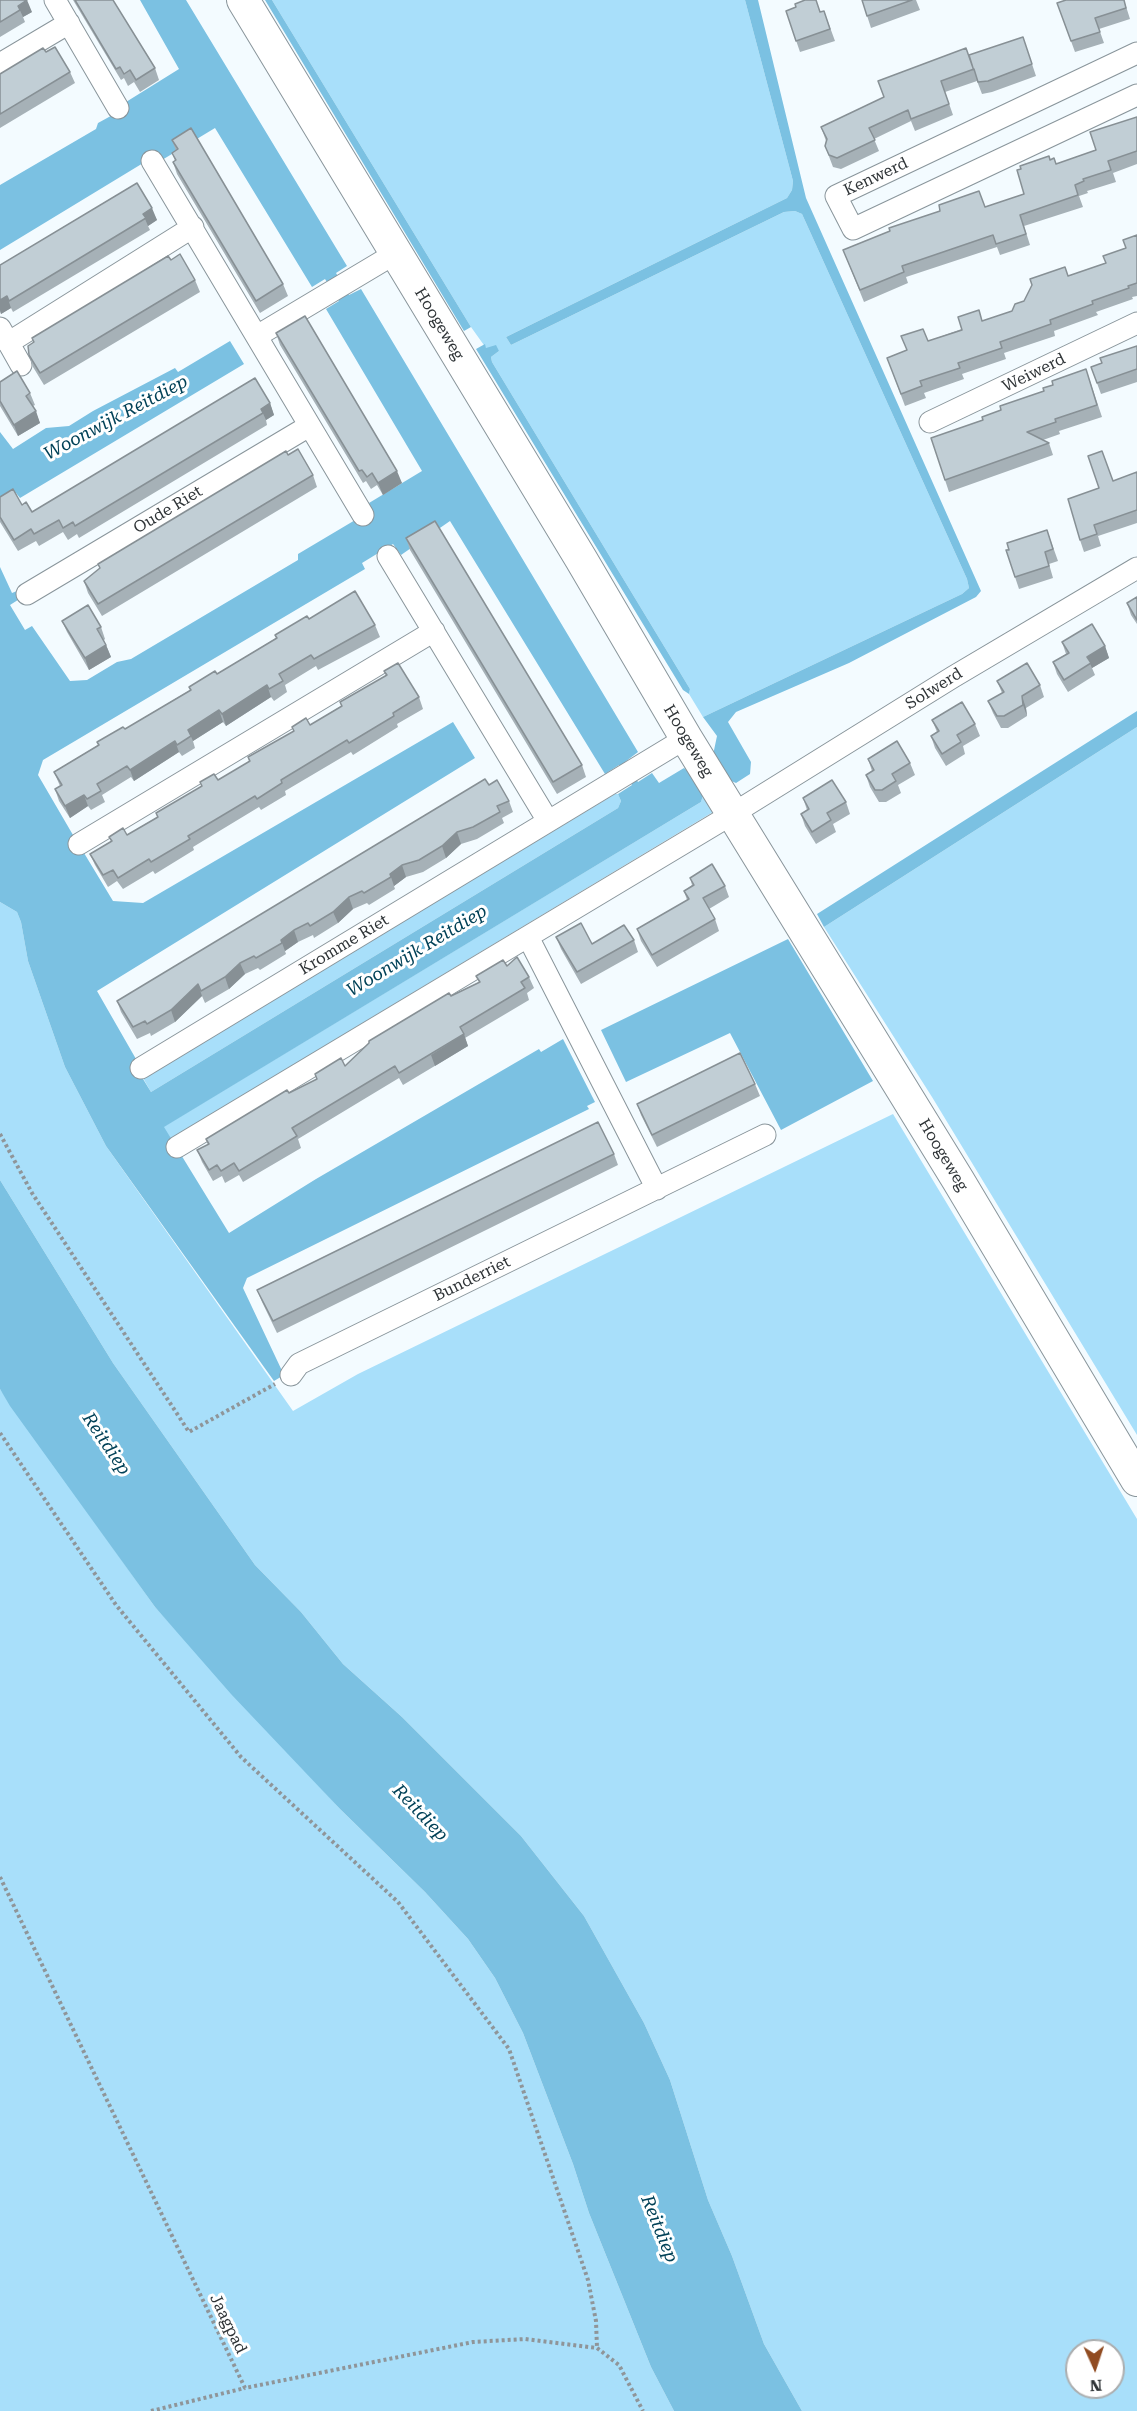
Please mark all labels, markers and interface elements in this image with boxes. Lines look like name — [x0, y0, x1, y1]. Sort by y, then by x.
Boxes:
street label: Kenwerd — [841, 154, 911, 200]
street label: Hoogeweg — [410, 284, 468, 364]
street label: Weiwerd — [999, 350, 1069, 396]
water label: Woonwijk Reitdiep — [40, 371, 192, 465]
street label: Oude Riet — [130, 482, 206, 538]
street label: Solwerd — [902, 664, 966, 714]
street label: Hoogeweg — [659, 701, 717, 781]
water label: Woonwijk Reitdiep — [343, 901, 491, 1001]
street label: Kromme Riet — [296, 911, 392, 979]
street label: Hoogeweg — [914, 1115, 972, 1195]
street label: Bunderriet — [431, 1252, 513, 1306]
water label: Reitdiep — [77, 1409, 135, 1479]
water label: Reitdiep — [388, 1780, 452, 1846]
water label: Reitdiep — [636, 2192, 682, 2266]
street label: Jaagpad — [205, 2291, 251, 2357]
north arrow — [1065, 2339, 1125, 2399]
text: N — [1089, 2376, 1103, 2395]

